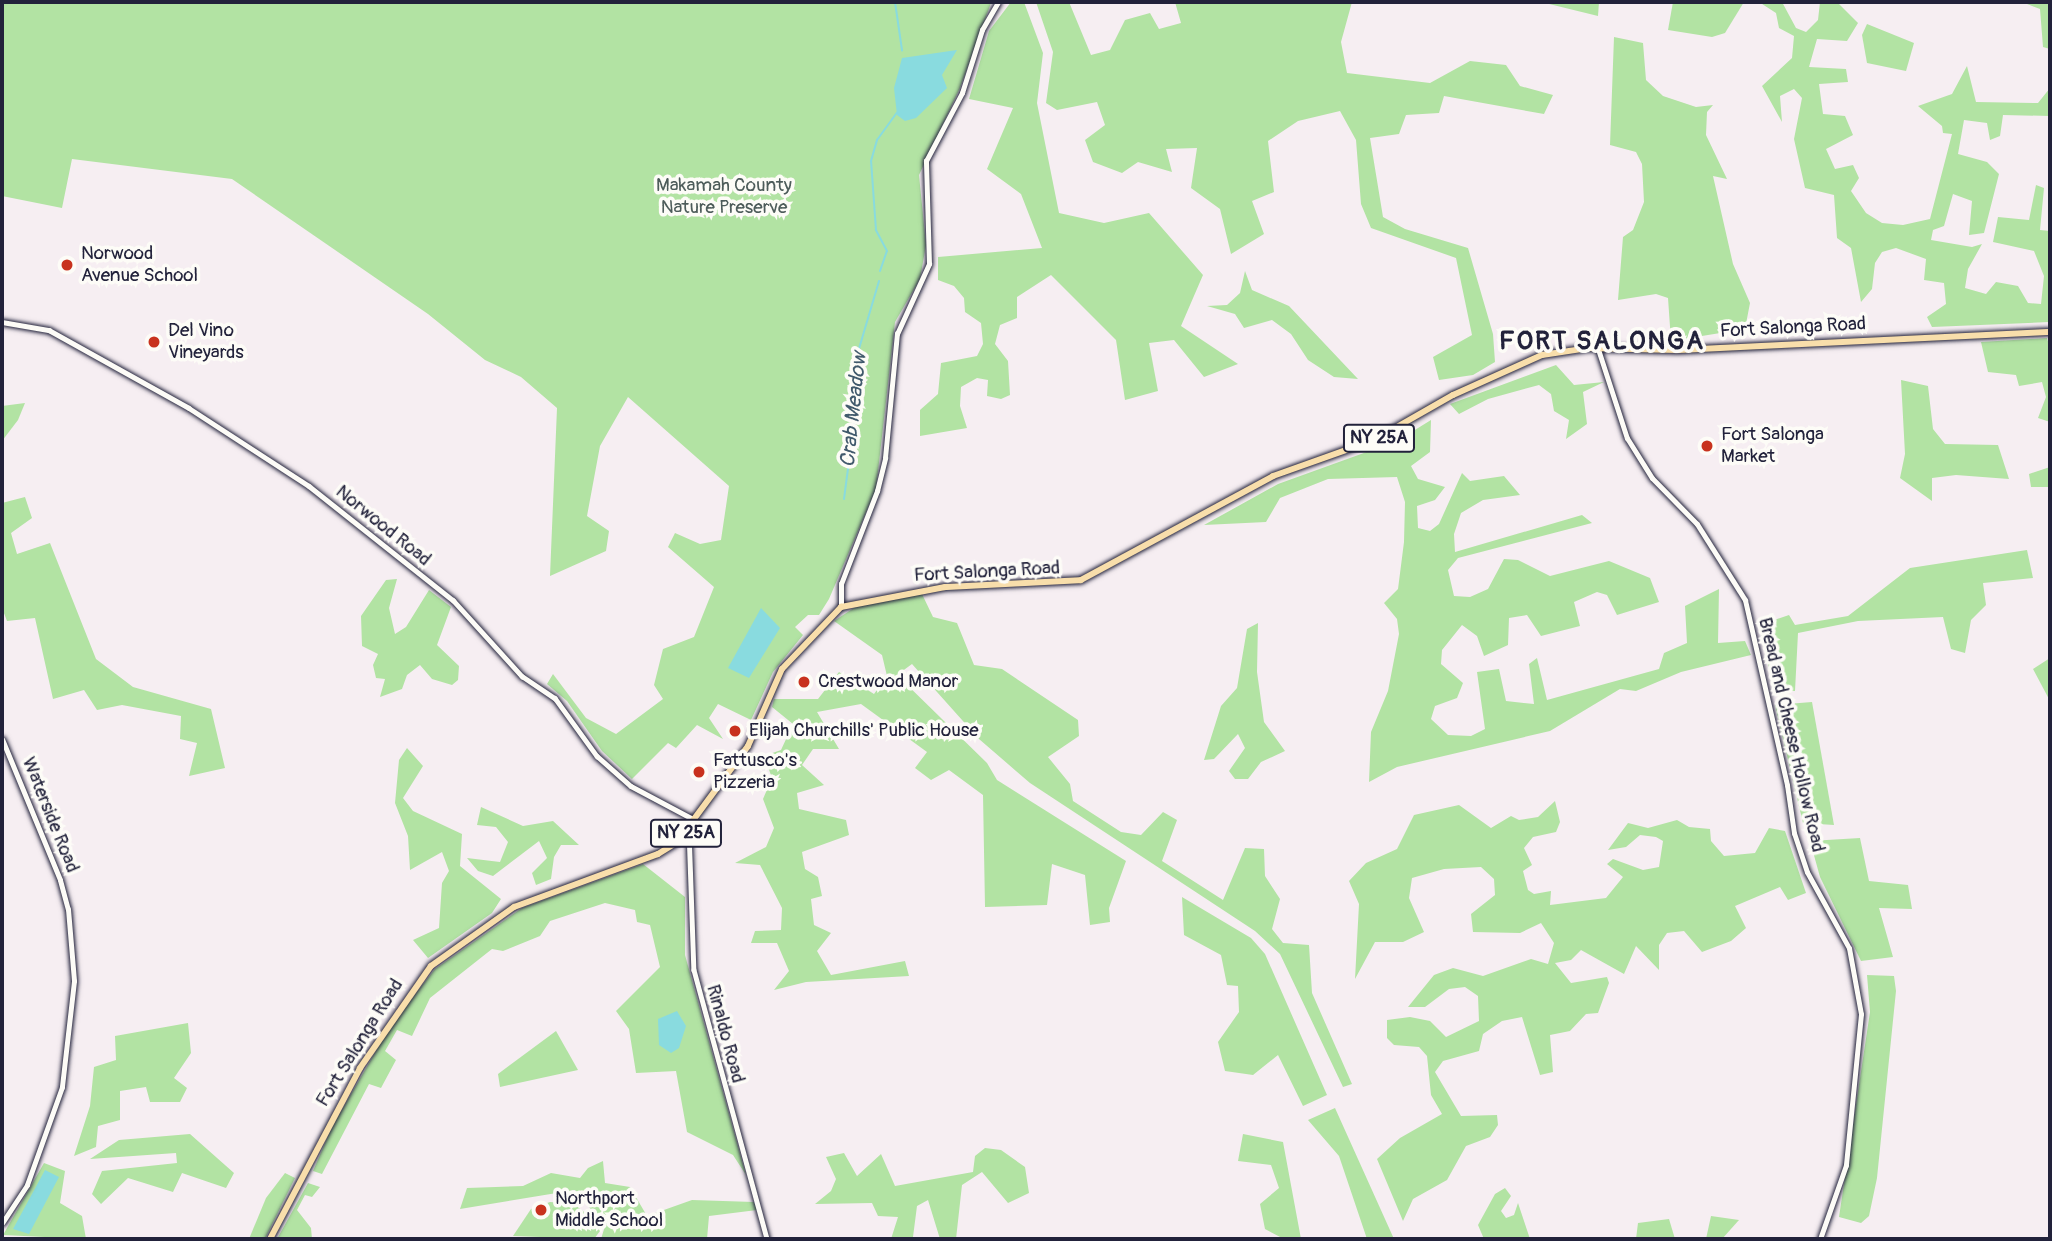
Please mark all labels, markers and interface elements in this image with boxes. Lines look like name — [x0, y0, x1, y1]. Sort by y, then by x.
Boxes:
park label: Makamah County Nature Preserve — [656, 175, 792, 219]
place label: Norwood Avenue School — [81, 243, 198, 287]
marker: Norwood Avenue School — [59, 257, 75, 273]
street label: Fort Salonga Road — [1719, 313, 1867, 343]
place label: Del Vino Vineyards — [168, 320, 244, 364]
district label: FORT SALONGA — [1500, 326, 1704, 358]
marker: Del Vino Vineyards — [146, 334, 162, 350]
water label: Crab Meadow — [835, 351, 873, 469]
road number: NY 25A — [1342, 424, 1416, 452]
place label: Fort Salonga Market — [1721, 424, 1824, 468]
marker: Fort Salonga Market — [1699, 438, 1715, 454]
street label: Norwood Road — [331, 481, 435, 571]
street label: Fort Salonga Road — [913, 557, 1061, 587]
street label: Bread and Cheese Hollow Road — [1753, 615, 1829, 855]
place label: Crestwood Manor — [818, 671, 958, 693]
marker: Crestwood Manor — [796, 674, 812, 690]
place label: Elijah Churchills' Public House — [749, 720, 979, 742]
marker: Elijah Churchills' Public House — [727, 723, 743, 739]
place label: Fattusco's Pizzeria — [713, 750, 797, 794]
street label: Waterside Road — [16, 754, 84, 876]
marker: Fattusco's Pizzeria — [691, 764, 707, 780]
road number: NY 25A — [649, 818, 723, 848]
street label: Fort Salonga Road — [312, 975, 408, 1111]
street label: Rinaldo Road — [701, 982, 749, 1086]
place label: Northport Middle School — [555, 1188, 663, 1232]
marker: Northport Middle School — [533, 1202, 549, 1218]

